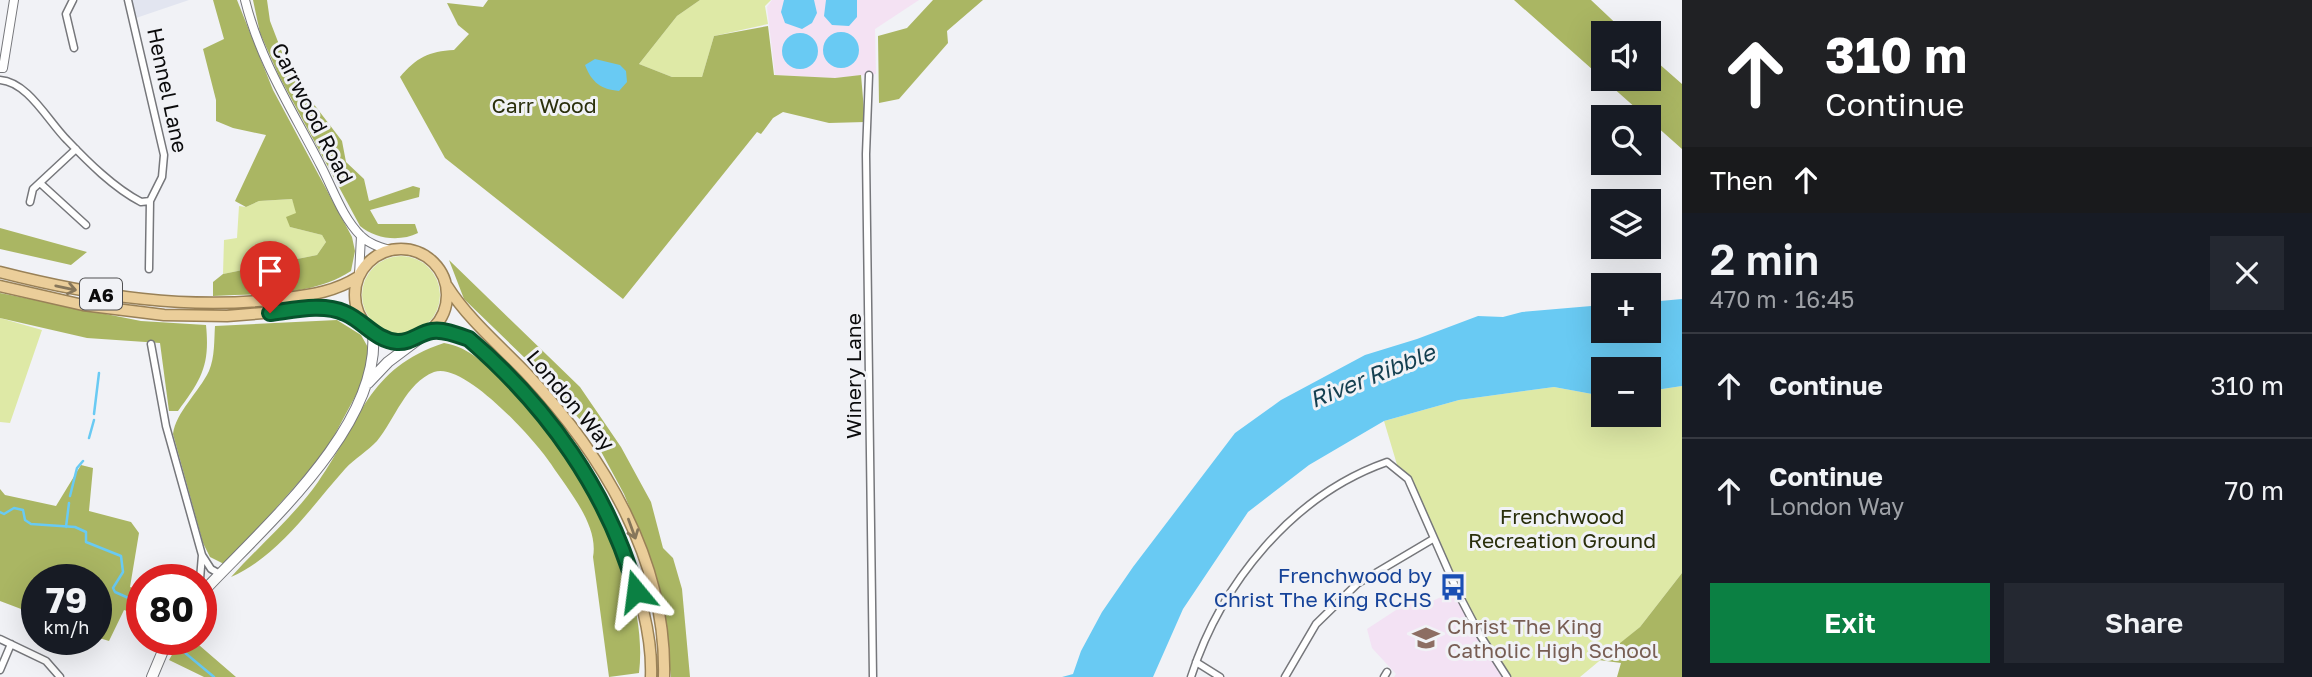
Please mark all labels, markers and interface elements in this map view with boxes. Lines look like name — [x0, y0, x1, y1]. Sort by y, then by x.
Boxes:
map controls — [1591, 21, 1661, 427]
button: sound — [1591, 21, 1661, 91]
street label: Hennel Lane — [142, 25, 194, 155]
text: 310 m — [1825, 25, 1967, 84]
icon: ahead — [1710, 28, 1801, 119]
street label: Carrwood Road — [266, 38, 360, 188]
text: Continue — [1825, 85, 1964, 123]
park label: Carr Wood — [491, 92, 597, 118]
button: search — [1591, 105, 1661, 175]
icon: ahead — [1787, 161, 1825, 199]
text: Then — [1710, 165, 1773, 196]
button: layers — [1591, 189, 1661, 259]
text: 2 min — [1710, 234, 1819, 284]
button: close — [2210, 236, 2284, 310]
pin — [240, 241, 300, 313]
icon: arrive — [251, 252, 289, 290]
button: + — [1591, 273, 1661, 343]
road number: A6 — [80, 278, 122, 310]
one-way arrow — [54, 281, 77, 295]
text: 470 m · 16:45 — [1710, 285, 1854, 313]
street label: Winery Lane — [840, 313, 866, 439]
water label: River Ribble — [1305, 337, 1440, 413]
street label: London Way — [521, 344, 621, 456]
button: − — [1591, 357, 1661, 427]
icon: ahead — [1710, 367, 1748, 405]
text: Continue — [1769, 370, 1883, 401]
text: 310 m — [2211, 370, 2284, 401]
text: Continue — [1769, 461, 1883, 492]
icon: ahead — [1710, 472, 1748, 510]
text: 70 m — [2225, 475, 2284, 506]
text: London Way — [1769, 492, 1904, 520]
park label: Frenchwood Recreation Ground — [1468, 503, 1656, 553]
one-way arrow — [627, 517, 640, 539]
position arrow — [599, 554, 673, 628]
place label: Frenchwood by Christ The King RCHS — [1214, 562, 1432, 612]
speed limit sign: 80 — [126, 564, 217, 655]
bus stop icon: Frenchwood by Christ The King RCHS — [1438, 572, 1468, 602]
text: 79 — [46, 579, 87, 621]
button: Exit — [1710, 583, 1990, 663]
button: Share — [2004, 583, 2284, 663]
place label: Christ The King Catholic High School — [1447, 613, 1658, 663]
text: km/h — [44, 616, 89, 638]
school or university icon: Christ The King Catholic High School — [1411, 623, 1441, 653]

